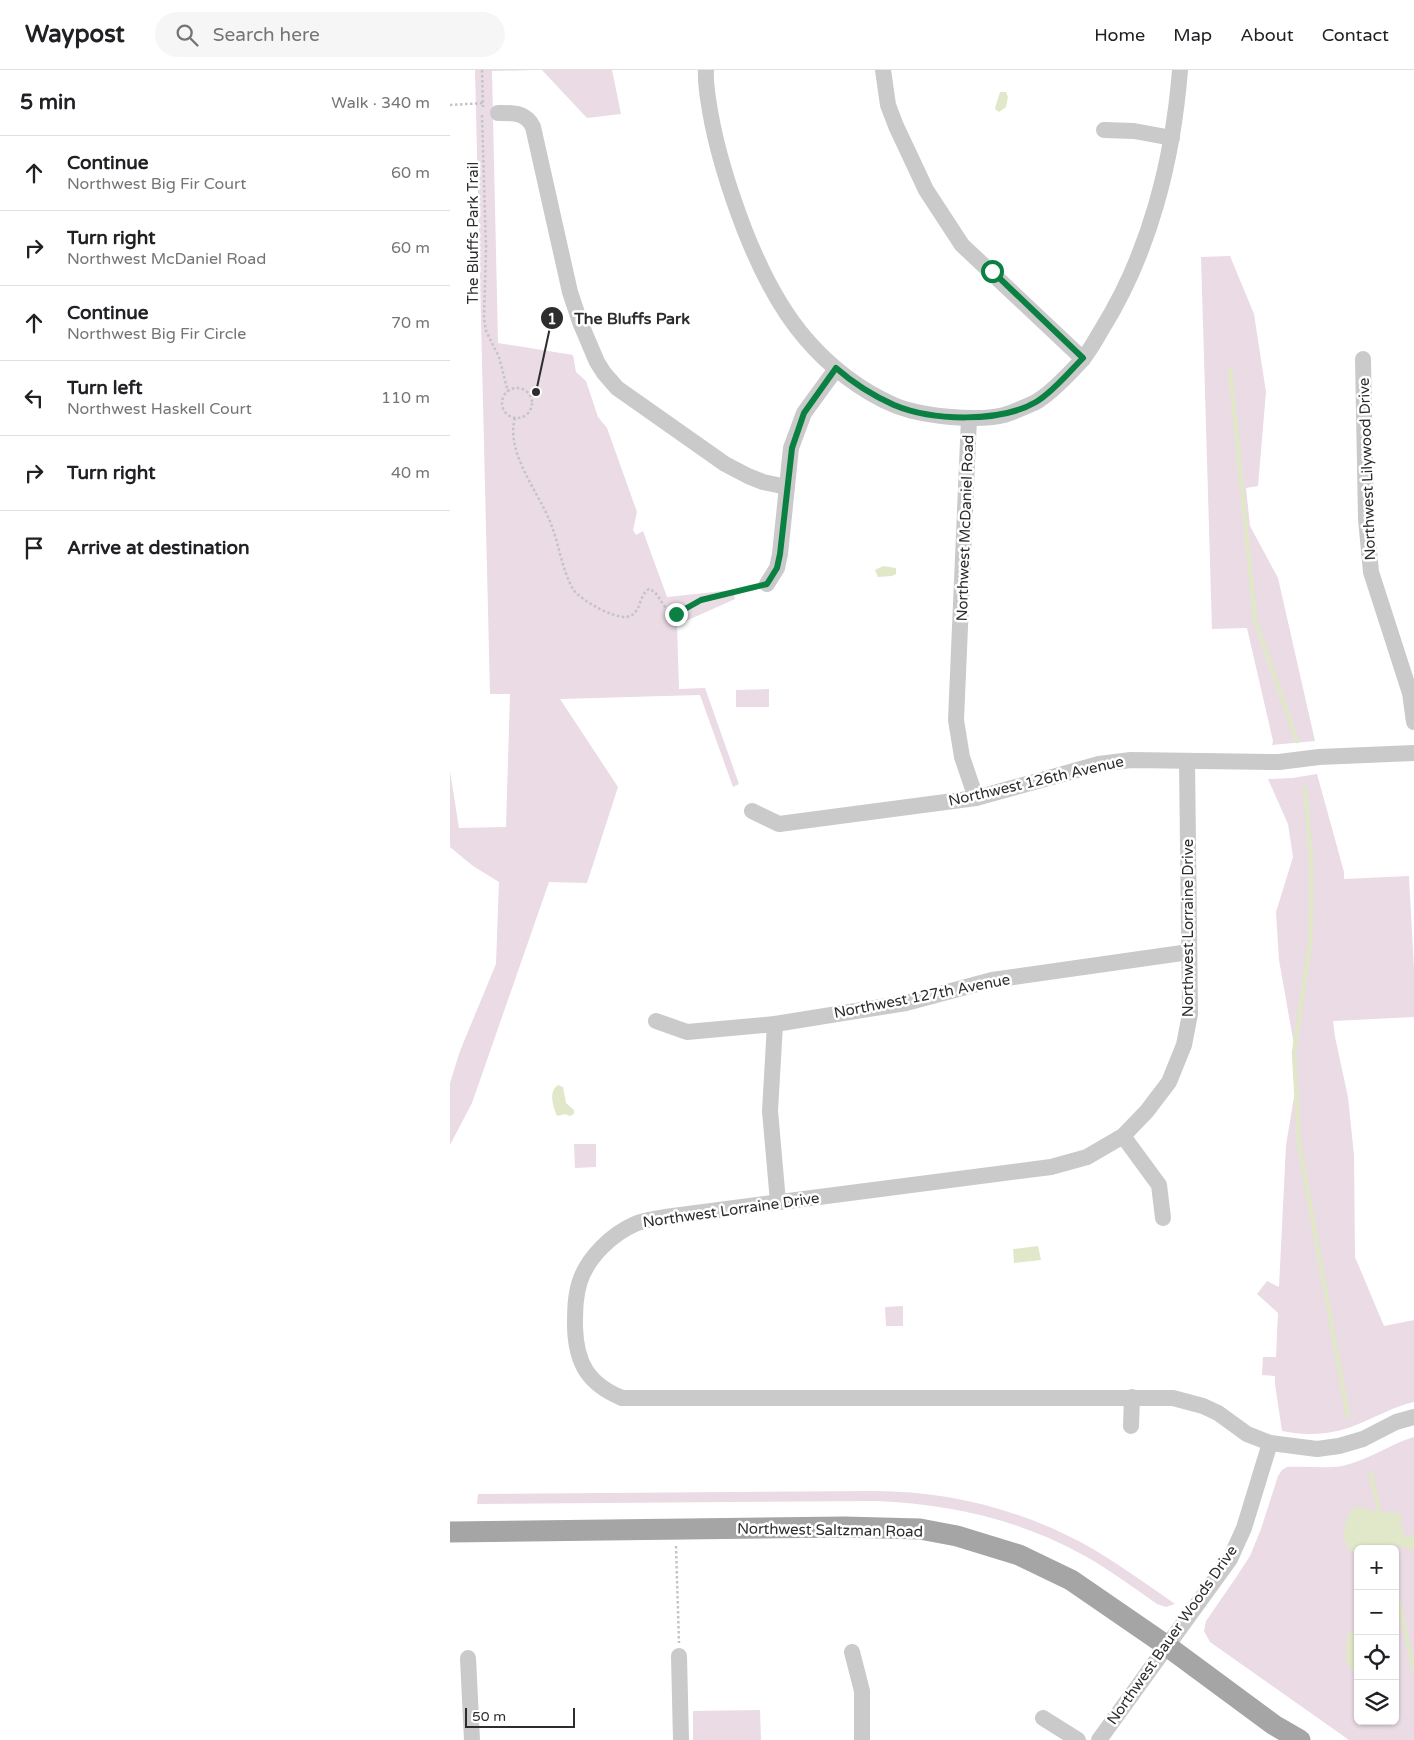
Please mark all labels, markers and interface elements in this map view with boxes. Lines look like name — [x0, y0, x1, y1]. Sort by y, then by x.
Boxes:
search box — [155, 12, 505, 57]
text: Waypost — [25, 20, 125, 49]
icon: search — [173, 21, 201, 49]
text: Search here — [213, 24, 320, 46]
text: Home — [1094, 24, 1145, 46]
text: Map — [1173, 24, 1212, 46]
text: About — [1240, 24, 1294, 46]
text: Contact — [1322, 24, 1389, 46]
text: 5 min — [20, 90, 76, 115]
text: Walk · 340 m — [331, 93, 430, 113]
text: Continue — [67, 152, 149, 174]
icon: ahead — [20, 159, 48, 187]
street label: The Bluffs Park Trail — [464, 162, 482, 304]
text: 60 m — [391, 163, 430, 183]
text: Northwest Big Fir Court — [67, 174, 246, 194]
text: Turn right — [67, 227, 155, 249]
icon: right — [20, 234, 48, 262]
text: 60 m — [391, 238, 430, 258]
text: Northwest McDaniel Road — [67, 249, 266, 269]
route start — [981, 260, 1004, 283]
text: Continue — [67, 302, 149, 324]
callout: The Bluffs Park — [539, 303, 700, 334]
icon: ahead — [20, 309, 48, 337]
text: The Bluffs Park — [573, 309, 690, 329]
text: 1 — [547, 310, 557, 328]
text: 70 m — [391, 313, 430, 333]
text: Northwest Big Fir Circle — [67, 324, 246, 344]
text: Turn left — [67, 377, 143, 399]
street label: Northwest Lilywood Drive — [1355, 377, 1379, 561]
icon: left — [20, 384, 48, 412]
text: 110 m — [381, 388, 430, 408]
text: Northwest Haskell Court — [67, 399, 252, 419]
street label: Northwest McDaniel Road — [953, 434, 977, 622]
icon: right — [20, 459, 48, 487]
text: Turn right — [67, 462, 155, 484]
text: 40 m — [391, 463, 430, 483]
icon: arrive — [20, 534, 48, 562]
text: Arrive at destination — [67, 537, 250, 559]
route end — [665, 603, 688, 626]
street label: Northwest 126th Avenue — [947, 752, 1125, 810]
street label: Northwest Lorraine Drive — [1179, 839, 1197, 1017]
street label: Northwest 127th Avenue — [832, 970, 1012, 1022]
street label: Northwest Lorraine Drive — [641, 1189, 821, 1231]
street label: Northwest Saltzman Road — [737, 1519, 923, 1541]
street label: Northwest Bauer Woods Drive — [1103, 1542, 1241, 1728]
map controls — [1354, 1545, 1399, 1725]
button: + — [1354, 1545, 1399, 1590]
button: − — [1354, 1590, 1399, 1635]
button: locate — [1354, 1635, 1399, 1680]
button: layers — [1354, 1680, 1399, 1725]
scale bar — [465, 1705, 575, 1728]
text: 50 m — [472, 1708, 506, 1725]

